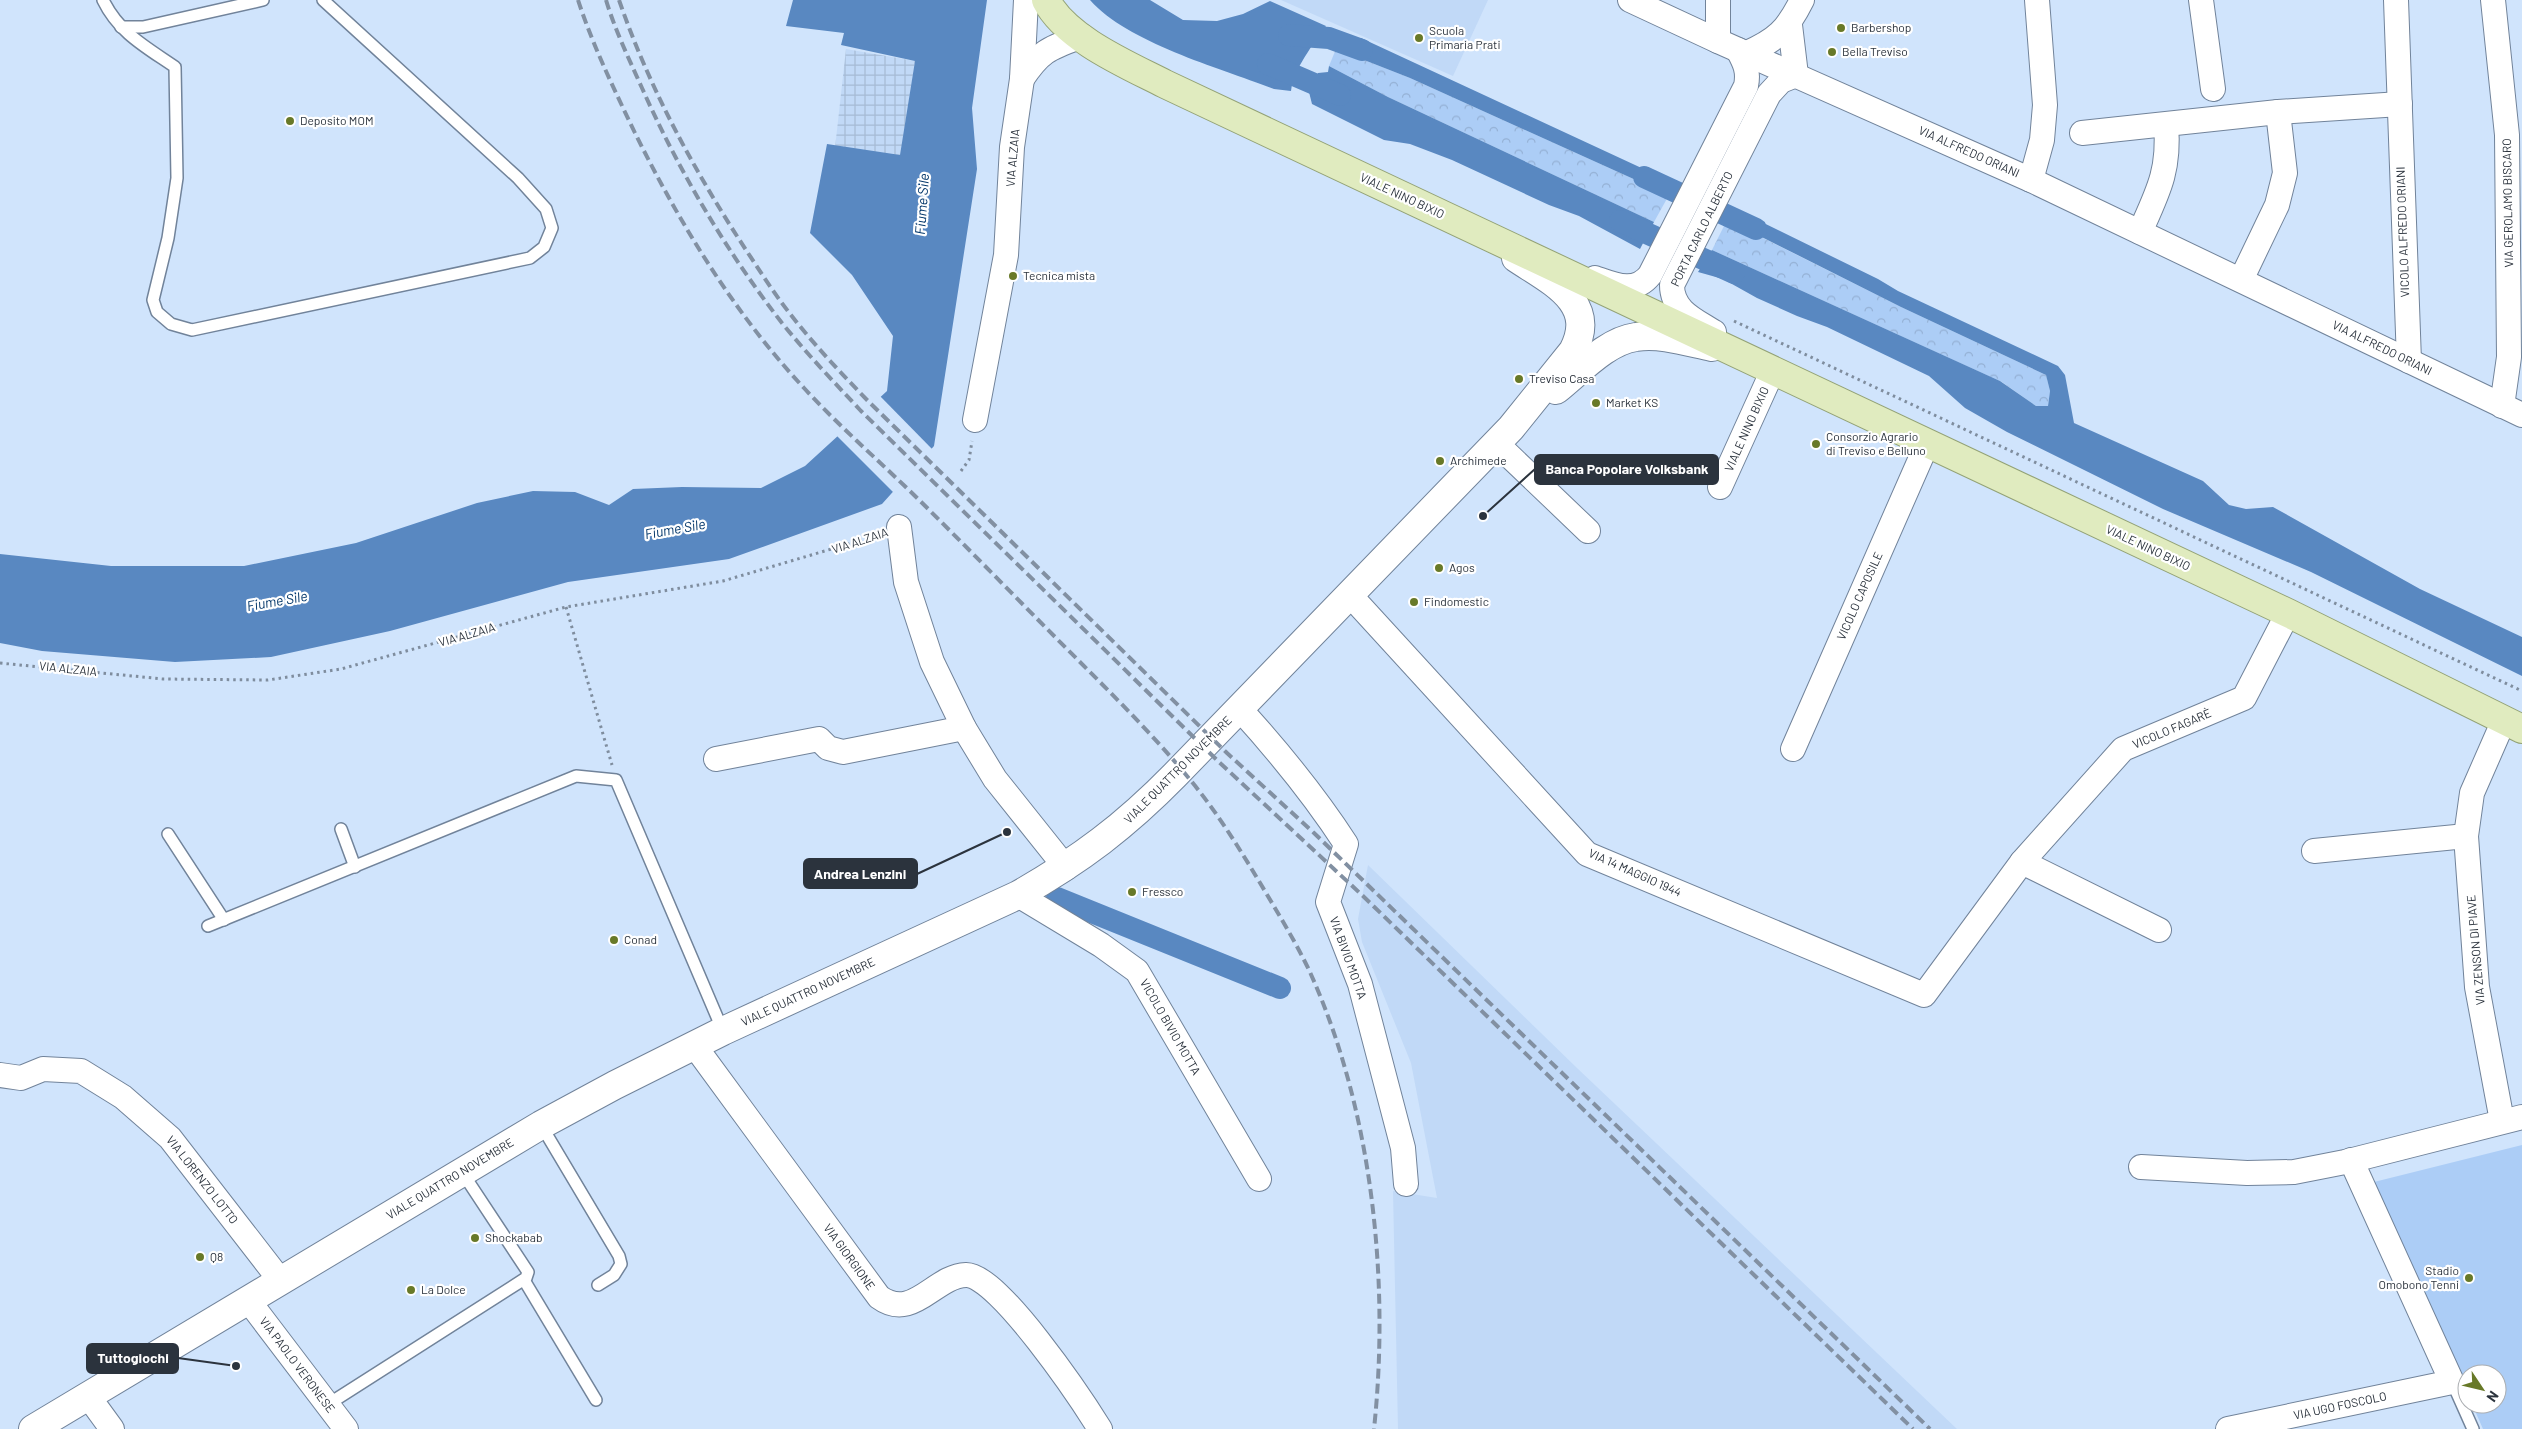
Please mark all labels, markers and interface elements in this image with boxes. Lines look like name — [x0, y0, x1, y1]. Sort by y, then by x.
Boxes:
place label: Barbershop — [1851, 20, 1911, 34]
marker: Barbershop — [1835, 22, 1847, 34]
place label: Scuola Primaria Prati — [1429, 23, 1501, 51]
marker: Scuola Primaria Prati — [1413, 32, 1425, 44]
place label: Bella Treviso — [1842, 44, 1908, 58]
marker: Bella Treviso — [1826, 46, 1838, 58]
place label: Deposito MOM — [300, 113, 373, 127]
marker: Deposito MOM — [284, 115, 296, 127]
street label: VIA ALFREDO ORIANI — [1917, 123, 2022, 180]
street label: VIA ALZAIA — [1002, 128, 1022, 188]
street label: VIA GEROLAMO BISCARO — [2499, 138, 2515, 268]
street label: VICOLO ALFREDO ORIANI — [2393, 166, 2411, 298]
street label: VIALE NINO BIXIO — [1358, 169, 1447, 221]
street label: PORTA CARLO ALBERTO — [1667, 169, 1735, 288]
water label: Fiume Sile — [911, 173, 932, 235]
place label: Tecnica mista — [1023, 268, 1095, 282]
marker: Tecnica mista — [1007, 270, 1019, 282]
street label: VIA ALFREDO ORIANI — [2330, 317, 2435, 377]
place label: Treviso Casa — [1529, 371, 1594, 385]
marker: Treviso Casa — [1513, 373, 1525, 385]
street label: VIALE NINO BIXIO — [1721, 384, 1771, 473]
place label: Market KS — [1606, 395, 1658, 409]
marker: Market KS — [1590, 397, 1602, 409]
place label: Consorzio Agrario di Treviso e Belluno — [1826, 429, 1926, 457]
marker: Consorzio Agrario di Treviso e Belluno — [1810, 438, 1822, 450]
place label: Archimede — [1450, 453, 1507, 467]
marker: Archimede — [1434, 455, 1446, 467]
callout: Banca Popolare Volksbank — [1535, 455, 1718, 484]
text: Banca Popolare Volksbank — [1545, 460, 1709, 477]
water label: Fiume Sile — [643, 515, 707, 542]
street label: VIALE NINO BIXIO — [2104, 521, 2193, 573]
street label: VIA ALZAIA — [830, 524, 890, 556]
street label: VICOLO CAPOSILE — [1833, 549, 1885, 642]
place label: Agos — [1449, 560, 1475, 574]
marker: Agos — [1433, 562, 1445, 574]
water label: Fiume Sile — [245, 587, 309, 614]
place label: Findomestic — [1424, 594, 1489, 608]
marker: Findomestic — [1408, 596, 1420, 608]
street label: VIA ALZAIA — [437, 619, 497, 649]
street label: VIA ALZAIA — [38, 658, 98, 678]
street label: VICOLO FAGARÈ — [2130, 705, 2213, 751]
street label: VIALE QUATTRO NOVEMBRE — [1121, 713, 1234, 826]
street label: VIA 14 MAGGIO 1944 — [1587, 845, 1684, 899]
callout: Andrea Lenzini — [804, 859, 917, 888]
text: Andrea Lenzini — [814, 865, 906, 882]
place label: Fressco — [1142, 884, 1183, 898]
marker: Fressco — [1126, 886, 1138, 898]
street label: VIA ZENSON DI PIAVE — [2463, 894, 2487, 1006]
street label: VIA BIVIO MOTTA — [1328, 915, 1370, 1001]
place label: Conad — [624, 932, 657, 946]
marker: Conad — [608, 934, 620, 946]
street label: VIALE QUATTRO NOVEMBRE — [738, 954, 877, 1028]
street label: VICOLO BIVIO MOTTA — [1138, 976, 1204, 1077]
street label: VIA LORENZO LOTTO — [164, 1133, 242, 1226]
street label: VIALE QUATTRO NOVEMBRE — [383, 1134, 516, 1222]
street label: VIA GIORGIONE — [821, 1221, 878, 1292]
place label: Shockabab — [485, 1230, 542, 1244]
marker: Shockabab — [469, 1232, 481, 1244]
place label: Q8 — [210, 1249, 223, 1263]
marker: Q8 — [194, 1251, 206, 1263]
place label: Stadio Omobono Tenni — [2378, 1263, 2459, 1291]
marker: Stadio Omobono Tenni — [2463, 1272, 2475, 1284]
place label: La Dolce — [421, 1282, 466, 1296]
marker: La Dolce — [405, 1284, 417, 1296]
street label: VIA PAOLO VERONESE — [257, 1314, 338, 1415]
callout: Tuttogiochi — [87, 1344, 178, 1373]
text: Tuttogiochi — [97, 1349, 169, 1366]
north arrow — [2457, 1364, 2507, 1414]
street label: VIA UGO FOSCOLO — [2292, 1388, 2388, 1422]
text: N — [2483, 1388, 2503, 1405]

